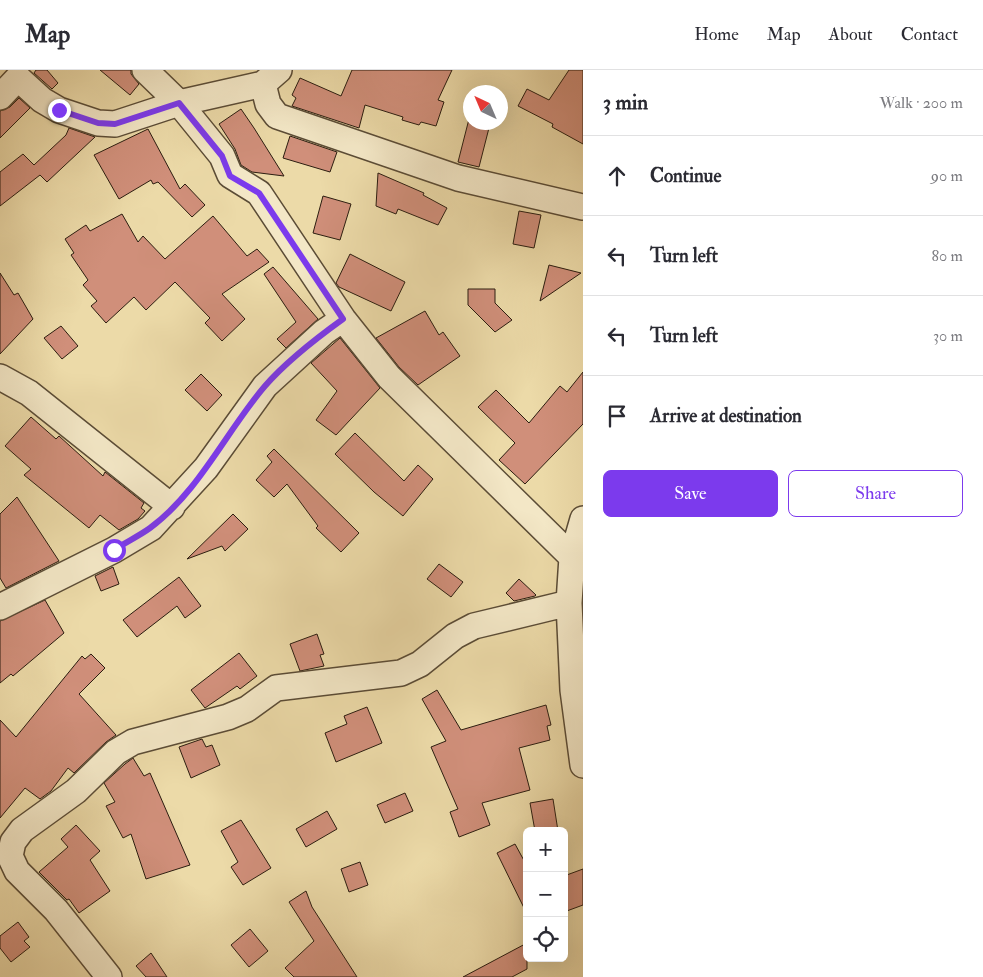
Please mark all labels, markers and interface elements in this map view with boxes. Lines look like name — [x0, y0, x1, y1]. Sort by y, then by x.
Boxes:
text: Map — [25, 19, 70, 50]
text: Home — [694, 23, 739, 46]
text: Map — [767, 23, 801, 46]
text: About — [829, 23, 873, 46]
text: Contact — [901, 23, 958, 46]
north arrow — [463, 85, 508, 130]
text: 3 min — [603, 89, 648, 116]
text: Walk · 200 m — [880, 93, 963, 113]
route end — [48, 99, 71, 122]
icon: ahead — [603, 162, 631, 190]
text: Continue — [650, 164, 721, 188]
text: 90 m — [931, 166, 963, 186]
icon: left — [603, 242, 631, 270]
text: Turn left — [650, 244, 718, 268]
text: 80 m — [932, 246, 963, 266]
icon: left — [603, 322, 631, 350]
text: Turn left — [650, 324, 718, 348]
text: 30 m — [933, 326, 963, 346]
icon: arrive — [603, 402, 631, 430]
text: Arrive at destination — [650, 404, 802, 428]
button: Save — [603, 470, 778, 517]
button: Share — [788, 470, 963, 517]
route start — [103, 539, 126, 562]
map controls — [523, 827, 568, 962]
button: + — [523, 827, 568, 872]
button: − — [523, 872, 568, 917]
button: locate — [523, 917, 568, 962]

